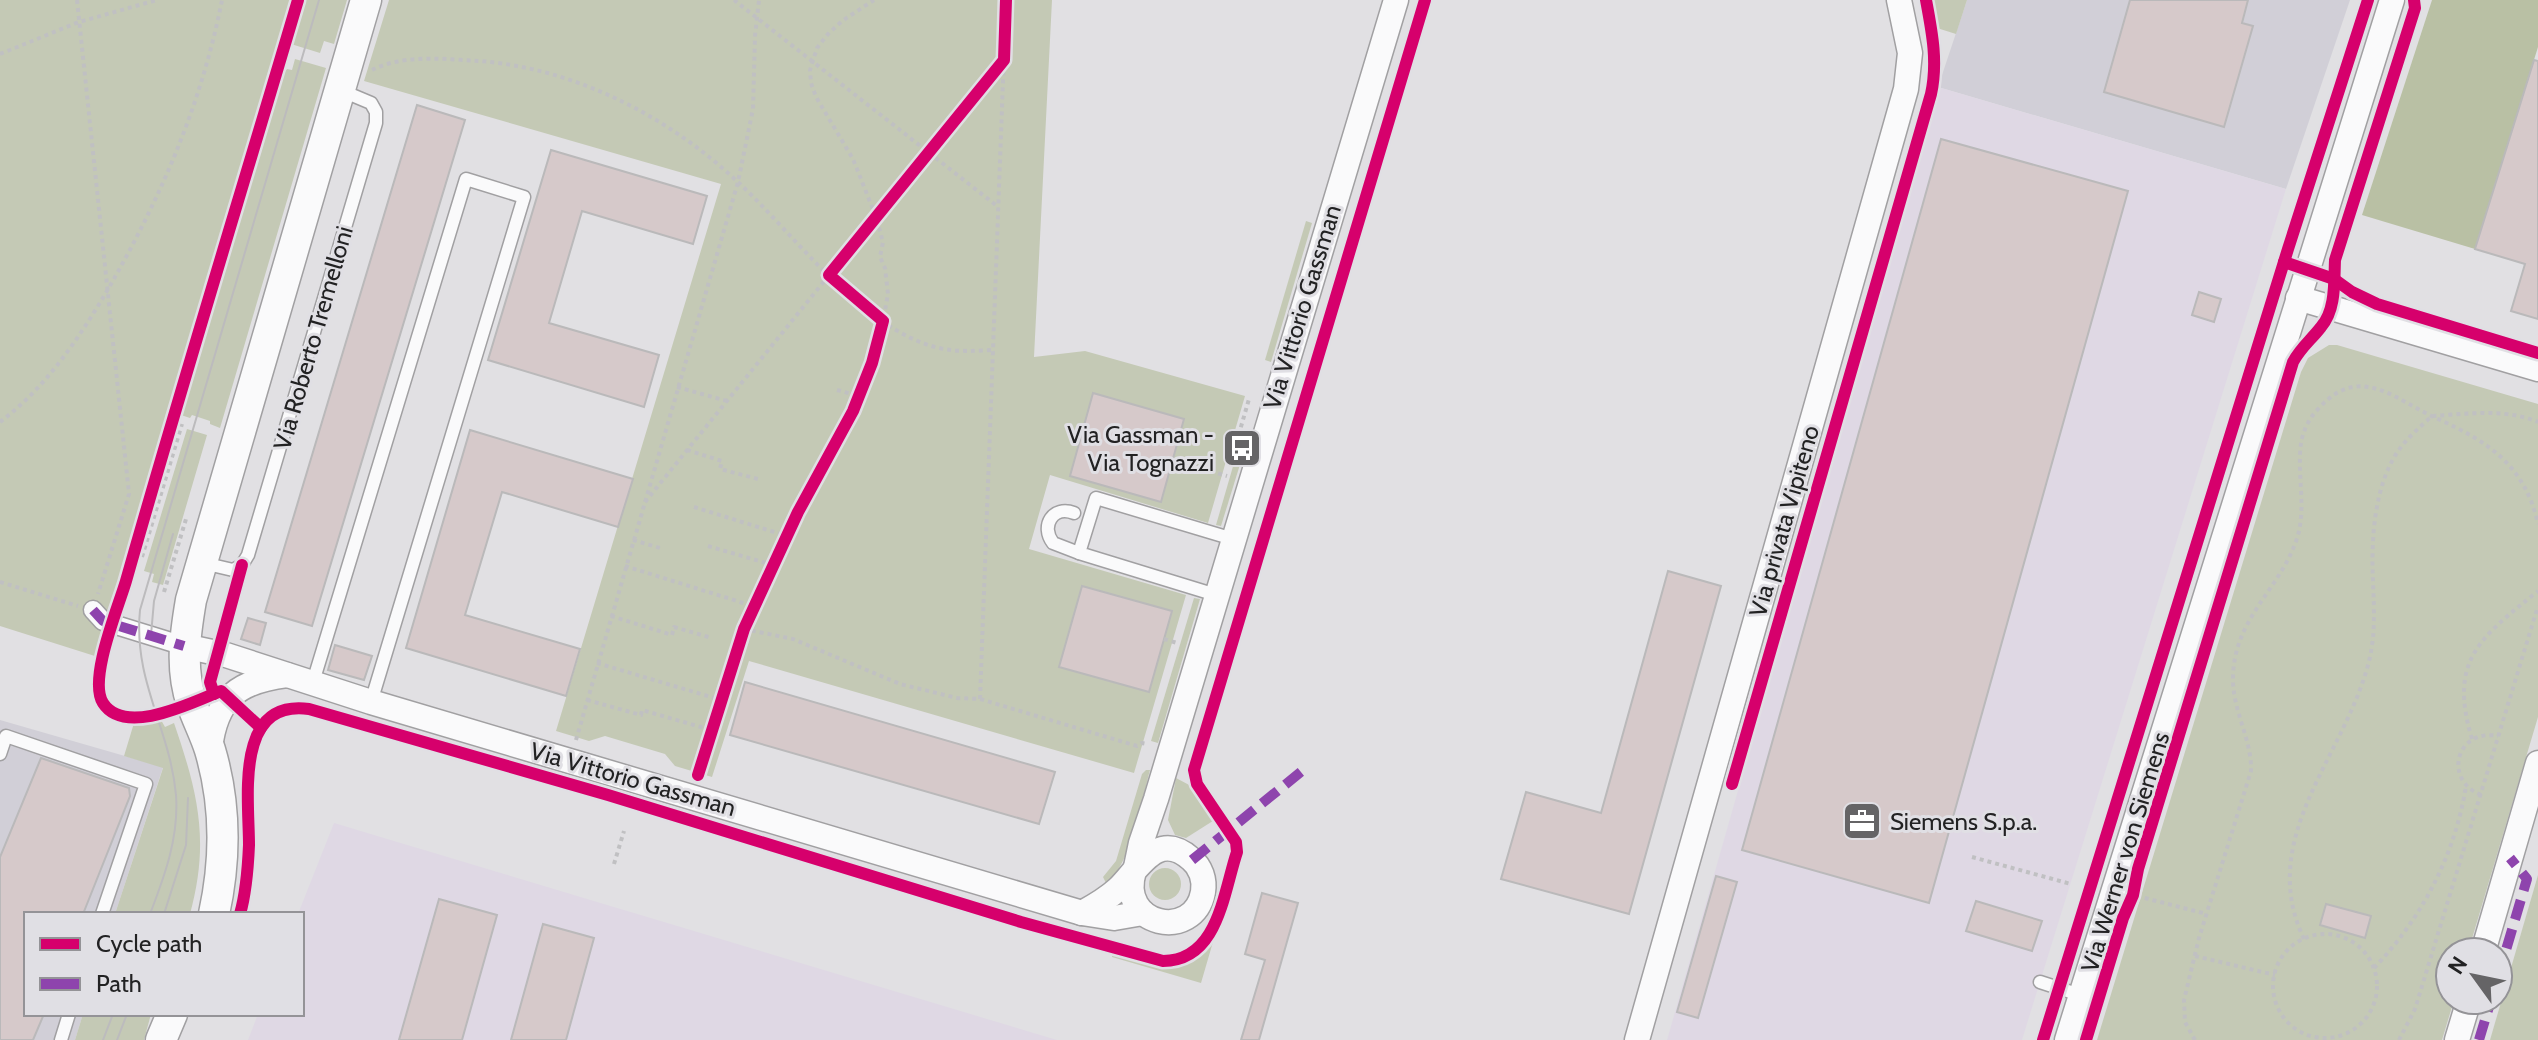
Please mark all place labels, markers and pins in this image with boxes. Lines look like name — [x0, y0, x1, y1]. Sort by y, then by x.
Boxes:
place label: Via Gassman - Via Tognazzi — [1067, 420, 1214, 477]
bus stop icon: Via Gassman - Via Tognazzi — [1221, 427, 1263, 469]
office icon: Siemens S.p.a. — [1841, 800, 1883, 842]
place label: Siemens S.p.a. — [1890, 807, 2037, 836]

